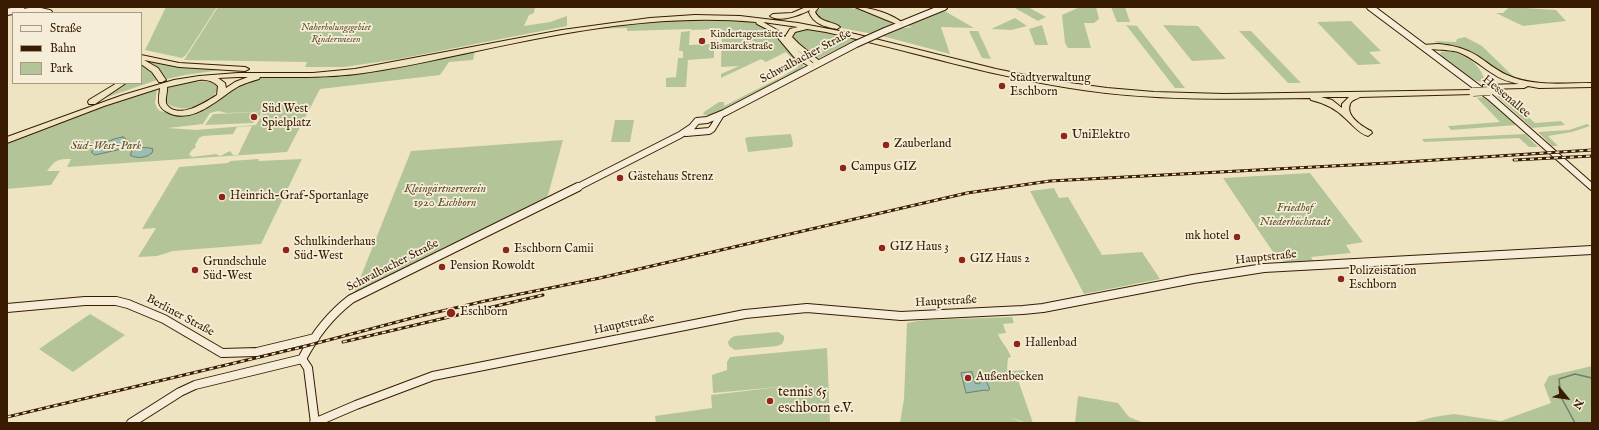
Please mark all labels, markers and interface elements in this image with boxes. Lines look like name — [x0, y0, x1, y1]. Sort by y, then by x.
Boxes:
legend — [12, 12, 142, 84]
text: Straße — [50, 21, 82, 36]
park label: Naherholungsgebiet Rinderwiesen — [301, 22, 371, 46]
street label: Schwalbacher Straße — [758, 27, 854, 87]
place label: Kindertagesstätte Bismarckstraße — [710, 29, 783, 52]
marker: Kindertagesstätte Bismarckstraße — [697, 36, 707, 46]
text: Bahn — [50, 41, 76, 56]
text: Park — [50, 61, 73, 76]
place label: Stadtverwaltung Eschborn — [1010, 72, 1091, 100]
street label: Hessenallee — [1479, 73, 1533, 121]
marker: Stadtverwaltung Eschborn — [997, 81, 1007, 91]
place label: Süd West Spielplatz — [262, 103, 311, 131]
marker: Süd West Spielplatz — [249, 112, 259, 122]
place label: UniElektro — [1072, 129, 1130, 143]
marker: UniElektro — [1059, 131, 1069, 141]
place label: Zauberland — [894, 138, 951, 152]
park label: Süd-West-Park — [71, 140, 141, 154]
marker: Zauberland — [881, 140, 891, 150]
place label: Campus GIZ — [851, 161, 917, 175]
marker: Campus GIZ — [838, 163, 848, 173]
place label: Gästehaus Strenz — [628, 171, 713, 185]
marker: Gästehaus Strenz — [615, 173, 625, 183]
park label: Kleingärtnerverein 1920 Eschborn — [404, 183, 486, 211]
place label: Heinrich-Graf-Sportanlage — [230, 190, 369, 204]
marker: Heinrich-Graf-Sportanlage — [217, 192, 227, 202]
park label: Friedhof Niederhöchstadt — [1259, 202, 1331, 230]
place label: mk hotel — [1185, 230, 1229, 244]
marker: mk hotel — [1232, 232, 1242, 242]
place label: Schulkinderhaus Süd-West — [294, 236, 375, 264]
street label: Schwalbacher Straße — [345, 237, 441, 295]
place label: GIZ Haus 3 — [890, 241, 949, 255]
place label: Eschborn Camii — [514, 243, 594, 257]
marker: GIZ Haus 3 — [877, 243, 887, 253]
marker: Schulkinderhaus Süd-West — [281, 245, 291, 255]
marker: Eschborn Camii — [501, 245, 511, 255]
street label: Hauptstraße — [1234, 248, 1298, 268]
place label: GIZ Haus 2 — [970, 253, 1030, 267]
marker: GIZ Haus 2 — [957, 255, 967, 265]
place label: Grundschule Süd-West — [203, 256, 267, 284]
place label: Pension Rowoldt — [450, 260, 535, 274]
marker: Pension Rowoldt — [437, 262, 447, 272]
marker: Grundschule Süd-West — [190, 265, 200, 275]
place label: Polizeistation Eschborn — [1349, 265, 1417, 293]
marker: Polizeistation Eschborn — [1336, 274, 1346, 284]
street label: Berliner Straße — [144, 292, 216, 340]
street label: Hauptstraße — [915, 293, 977, 311]
place label: Eschborn — [460, 306, 508, 320]
marker: Eschborn — [445, 307, 457, 319]
street label: Hauptstraße — [592, 312, 656, 338]
place label: Hallenbad — [1025, 337, 1077, 351]
marker: Hallenbad — [1012, 339, 1022, 349]
place label: Außenbecken — [976, 371, 1044, 385]
marker: Außenbecken — [963, 373, 973, 383]
north arrow — [1547, 378, 1587, 418]
place label: tennis 65 eschborn e.V. — [778, 385, 854, 418]
marker: tennis 65 eschborn e.V. — [765, 396, 775, 406]
text: N — [1569, 396, 1586, 411]

